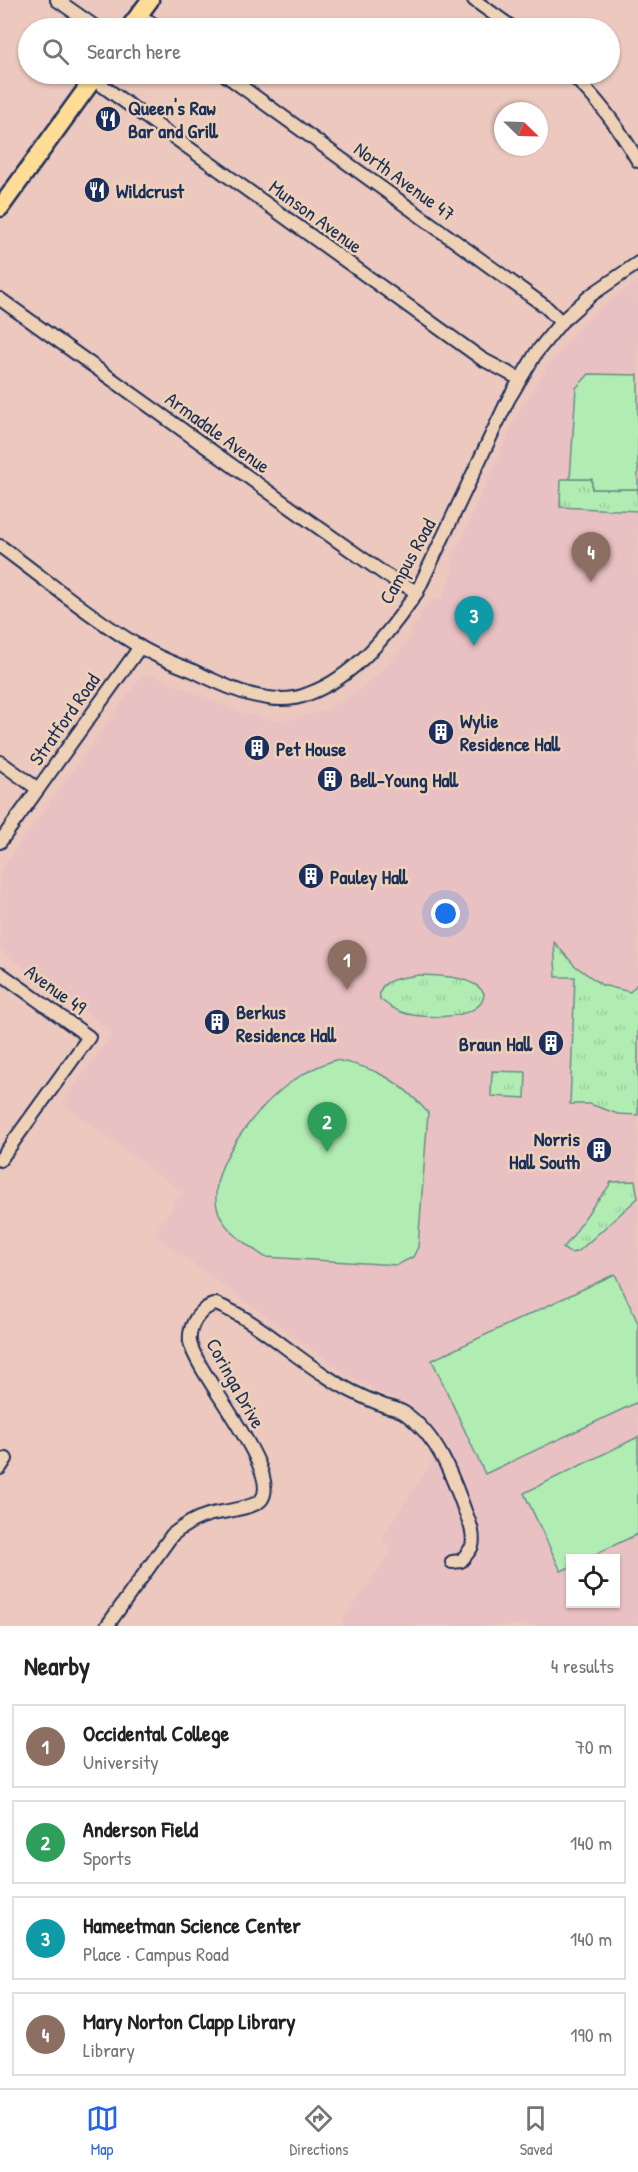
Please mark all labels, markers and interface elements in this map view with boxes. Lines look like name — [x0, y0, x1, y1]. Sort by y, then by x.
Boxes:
search box — [18, 18, 620, 84]
icon: search — [39, 35, 72, 68]
text: Search here — [87, 36, 181, 66]
place label: Queen's Raw Bar and Grill — [128, 94, 219, 144]
north arrow — [494, 102, 548, 156]
restaurant icon: Queen's Raw Bar and Grill — [93, 104, 123, 134]
street label: North Avenue 47 — [349, 135, 461, 227]
street label: Munson Avenue — [264, 173, 368, 259]
restaurant icon: Wildcrust — [82, 175, 112, 205]
place label: Wildcrust — [116, 177, 185, 204]
street label: Armadale Avenue — [160, 385, 276, 479]
street label: Campus Road — [372, 513, 442, 609]
pin: 4 — [572, 532, 610, 582]
pin: 3 — [454, 596, 494, 646]
street label: Stratford Road — [22, 667, 106, 770]
place label: Wylie Residence Hall — [460, 707, 562, 757]
building icon: Wylie Residence Hall — [426, 717, 456, 747]
building icon: Pet House — [242, 733, 272, 763]
place label: Pet House — [276, 735, 346, 762]
building icon: Bell-Young Hall — [315, 764, 345, 794]
place label: Bell-Young Hall — [350, 766, 459, 794]
building icon: Pauley Hall — [296, 861, 326, 891]
place label: Pauley Hall — [330, 863, 409, 891]
your location — [431, 899, 460, 928]
pin: 1 — [328, 940, 366, 990]
street label: Avenue 49 — [20, 957, 92, 1021]
place label: Berkus Residence Hall — [236, 998, 338, 1048]
building icon: Berkus Residence Hall — [202, 1007, 232, 1037]
building icon: Braun Hall — [536, 1028, 566, 1058]
place label: Braun Hall — [459, 1030, 533, 1057]
pin: 2 — [308, 1102, 346, 1152]
place label: Norris Hall South — [509, 1125, 581, 1175]
building icon: Norris Hall South — [584, 1135, 614, 1165]
street label: Coringa Drive — [200, 1333, 272, 1433]
map controls — [566, 1554, 620, 1608]
button: locate — [566, 1554, 620, 1608]
text: Nearby — [24, 1648, 90, 1683]
text: 4 results — [551, 1652, 614, 1679]
text: Occidental College — [83, 1718, 229, 1748]
text: 1 — [42, 1733, 49, 1760]
text: 70 m — [575, 1733, 612, 1760]
text: University — [83, 1748, 159, 1775]
text: Anderson Field — [83, 1814, 198, 1844]
text: 2 — [41, 1829, 50, 1856]
text: 140 m — [570, 1829, 612, 1856]
text: Sports — [83, 1844, 131, 1871]
text: Hameetman Science Center — [83, 1910, 301, 1940]
text: 3 — [41, 1925, 50, 1952]
text: 140 m — [570, 1925, 612, 1952]
text: Place · Campus Road — [83, 1940, 229, 1967]
text: Mary Norton Clapp Library — [83, 2006, 296, 2036]
text: 4 — [42, 2021, 49, 2048]
text: 190 m — [570, 2021, 612, 2048]
text: Library — [83, 2036, 135, 2063]
tab: Map — [86, 2102, 119, 2160]
tab: Directions — [290, 2102, 348, 2160]
tab: Saved — [519, 2102, 552, 2160]

